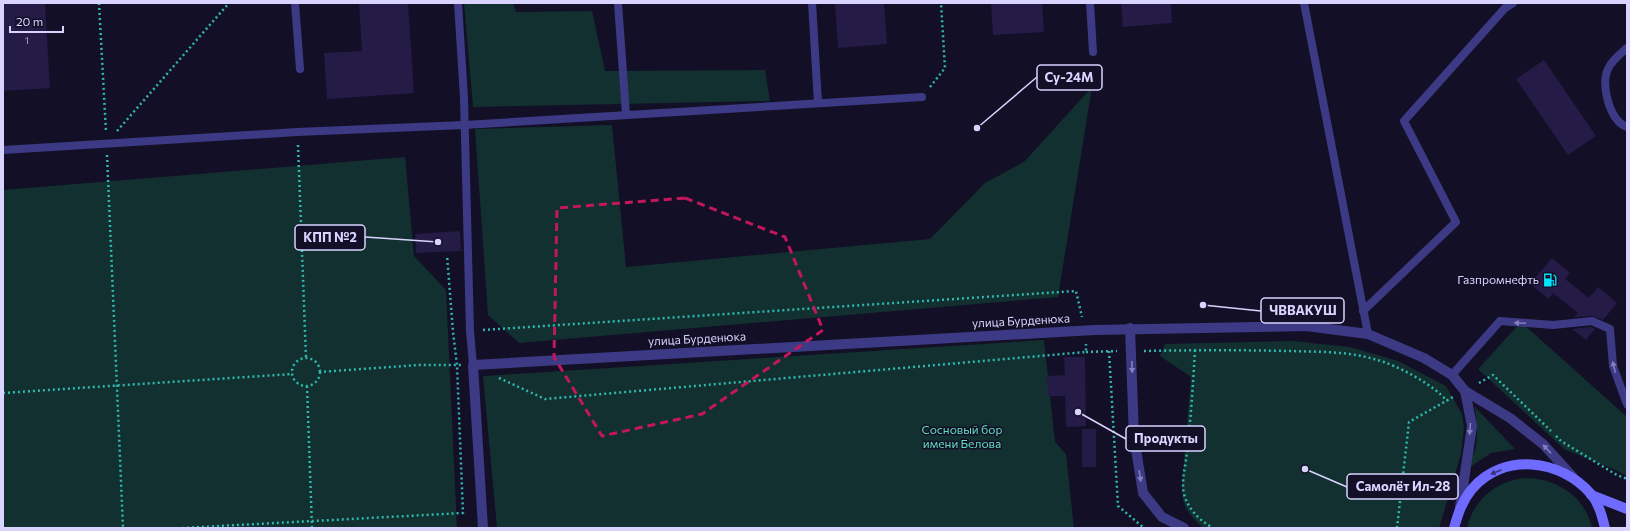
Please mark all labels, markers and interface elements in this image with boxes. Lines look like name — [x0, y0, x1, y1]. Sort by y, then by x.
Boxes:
scale bar — [10, 8, 63, 34]
text: 20 m — [16, 14, 43, 28]
house number: 1 — [25, 34, 29, 46]
callout: Су-24М — [1037, 65, 1102, 90]
text: Су-24М — [1044, 69, 1094, 85]
callout: КПП №2 — [295, 225, 365, 250]
text: КПП №2 — [303, 229, 357, 245]
place label: Газпромнефть — [1457, 272, 1539, 286]
fuel station icon: Газпромнефть — [1542, 272, 1558, 288]
callout: ЧВВАКУШ — [1261, 298, 1344, 323]
text: ЧВВАКУШ — [1269, 302, 1337, 318]
street label: улица Бурденюка — [972, 310, 1070, 330]
one-way arrow — [1514, 319, 1526, 326]
street label: улица Бурденюка — [648, 328, 746, 348]
one-way arrow — [1129, 361, 1135, 374]
one-way arrow — [1611, 361, 1617, 373]
park label: Сосновый бор имени Белова — [921, 422, 1003, 450]
one-way arrow — [1467, 423, 1474, 435]
callout: Продукты — [1126, 426, 1205, 451]
text: Продукты — [1134, 430, 1198, 446]
one-way arrow — [1543, 444, 1552, 453]
one-way arrow — [1490, 469, 1502, 475]
one-way arrow — [1138, 470, 1144, 482]
callout: Самолёт Ил-28 — [1347, 474, 1458, 499]
text: Самолёт Ил-28 — [1356, 478, 1450, 494]

